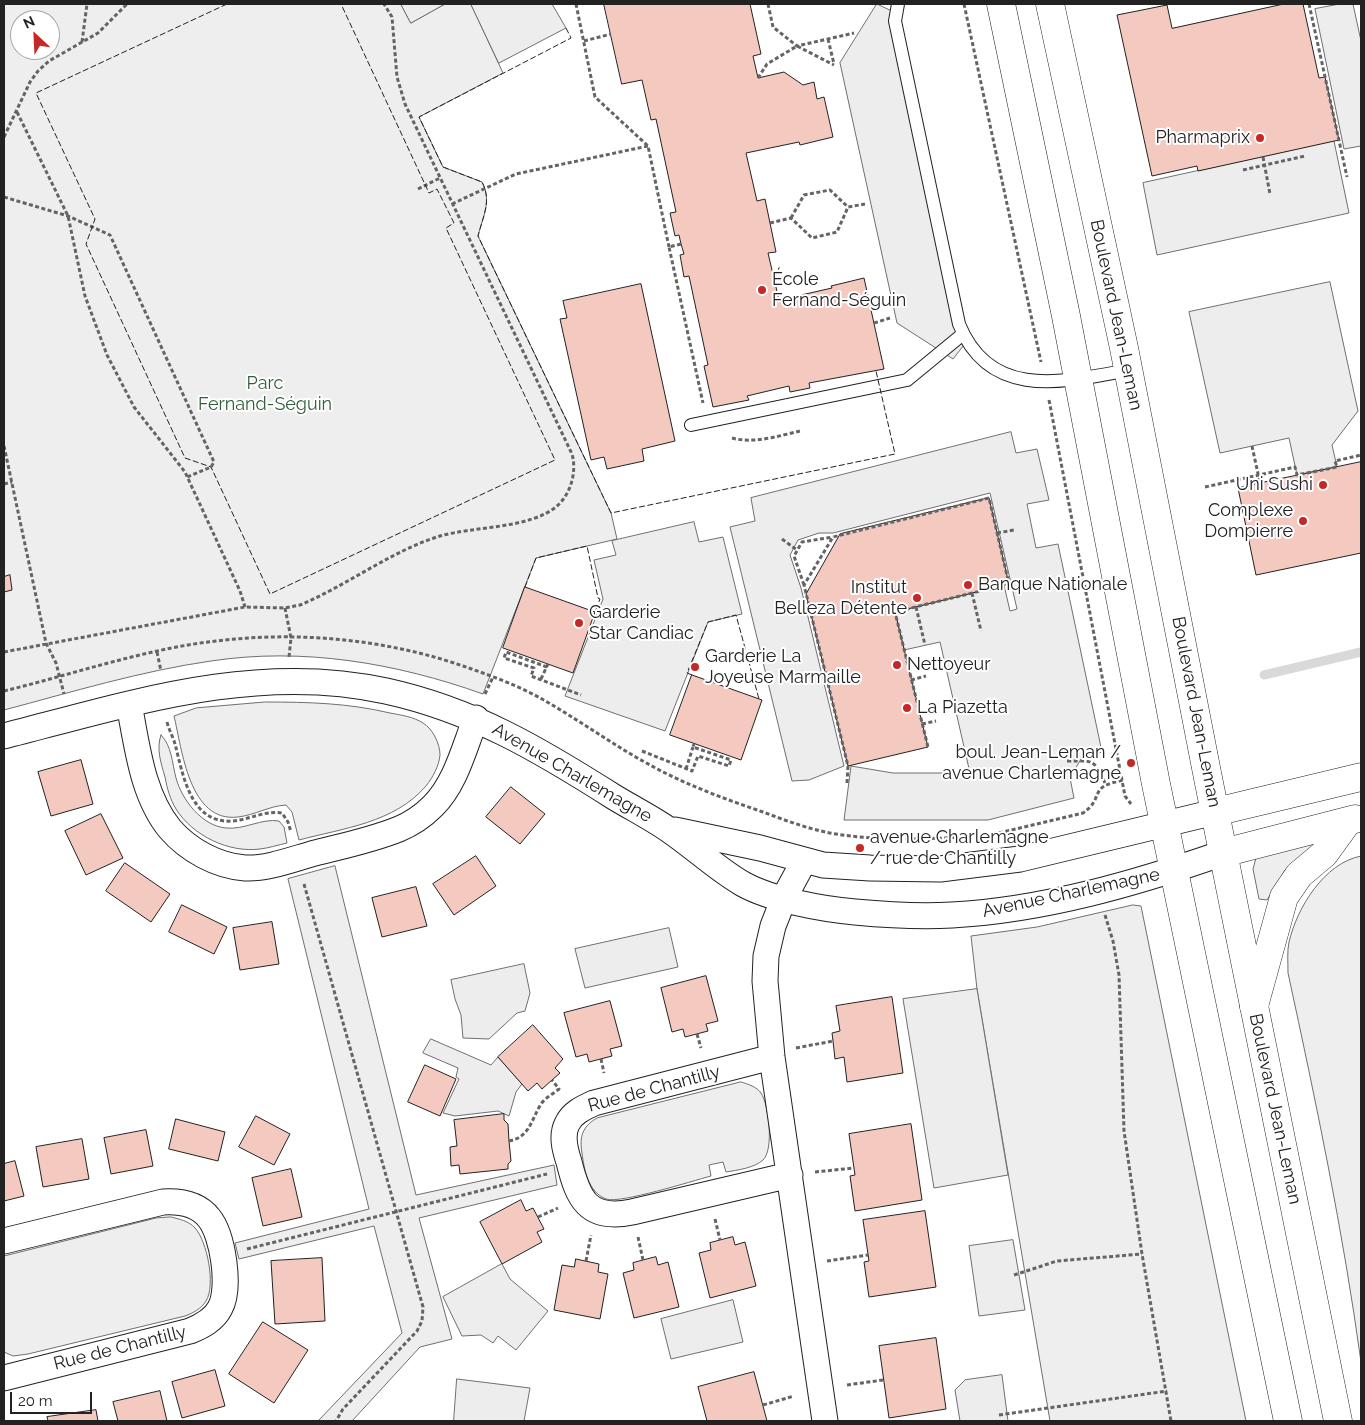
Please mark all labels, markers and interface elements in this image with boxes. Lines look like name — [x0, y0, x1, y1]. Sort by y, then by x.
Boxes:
north arrow — [10, 10, 60, 60]
text: N — [21, 13, 37, 32]
place label: Pharmaprix — [1155, 127, 1250, 149]
marker: Pharmaprix — [1254, 132, 1266, 144]
street label: Boulevard Jean-Leman — [1085, 218, 1147, 412]
place label: École Fernand-Séguin — [772, 269, 906, 312]
marker: École Fernand-Séguin — [756, 284, 768, 296]
park label: Parc Fernand-Séguin — [198, 373, 332, 416]
place label: Uni Sushi — [1236, 474, 1313, 496]
marker: Uni Sushi — [1317, 479, 1329, 491]
place label: Complexe Dompierre — [1204, 500, 1293, 542]
marker: Complexe Dompierre — [1297, 515, 1309, 527]
place label: Banque Nationale — [978, 574, 1127, 596]
place label: Institut Belleza Détente — [774, 577, 907, 620]
marker: Banque Nationale — [962, 579, 974, 591]
marker: Institut Belleza Détente — [911, 592, 923, 604]
place label: Garderie Star Candiac — [589, 602, 694, 644]
street label: Boulevard Jean-Leman — [1167, 615, 1225, 809]
marker: Garderie Star Candiac — [573, 617, 585, 629]
place label: Garderie La Joyeuse Marmaille — [705, 646, 861, 689]
place label: Nettoyeur — [907, 654, 990, 676]
marker: Nettoyeur — [891, 659, 903, 671]
marker: Garderie La Joyeuse Marmaille — [689, 661, 701, 673]
place label: La Piazetta — [917, 697, 1008, 719]
marker: La Piazetta — [901, 702, 913, 714]
street label: Avenue Charlemagne — [488, 718, 656, 828]
place label: boul. Jean-Leman / avenue Charlemagne — [942, 742, 1121, 784]
marker: boul. Jean-Leman / avenue Charlemagne — [1125, 757, 1137, 769]
place label: avenue Charlemagne / rue de Chantilly — [870, 827, 1049, 870]
marker: avenue Charlemagne / rue de Chantilly — [854, 842, 866, 854]
street label: Avenue Charlemagne — [980, 864, 1162, 922]
street label: Boulevard Jean-Leman — [1244, 1012, 1306, 1206]
street label: Rue de Chantilly — [585, 1061, 723, 1117]
street label: Rue de Chantilly — [51, 1321, 189, 1375]
scale bar — [12, 1382, 95, 1414]
text: 20 m — [18, 1392, 53, 1410]

